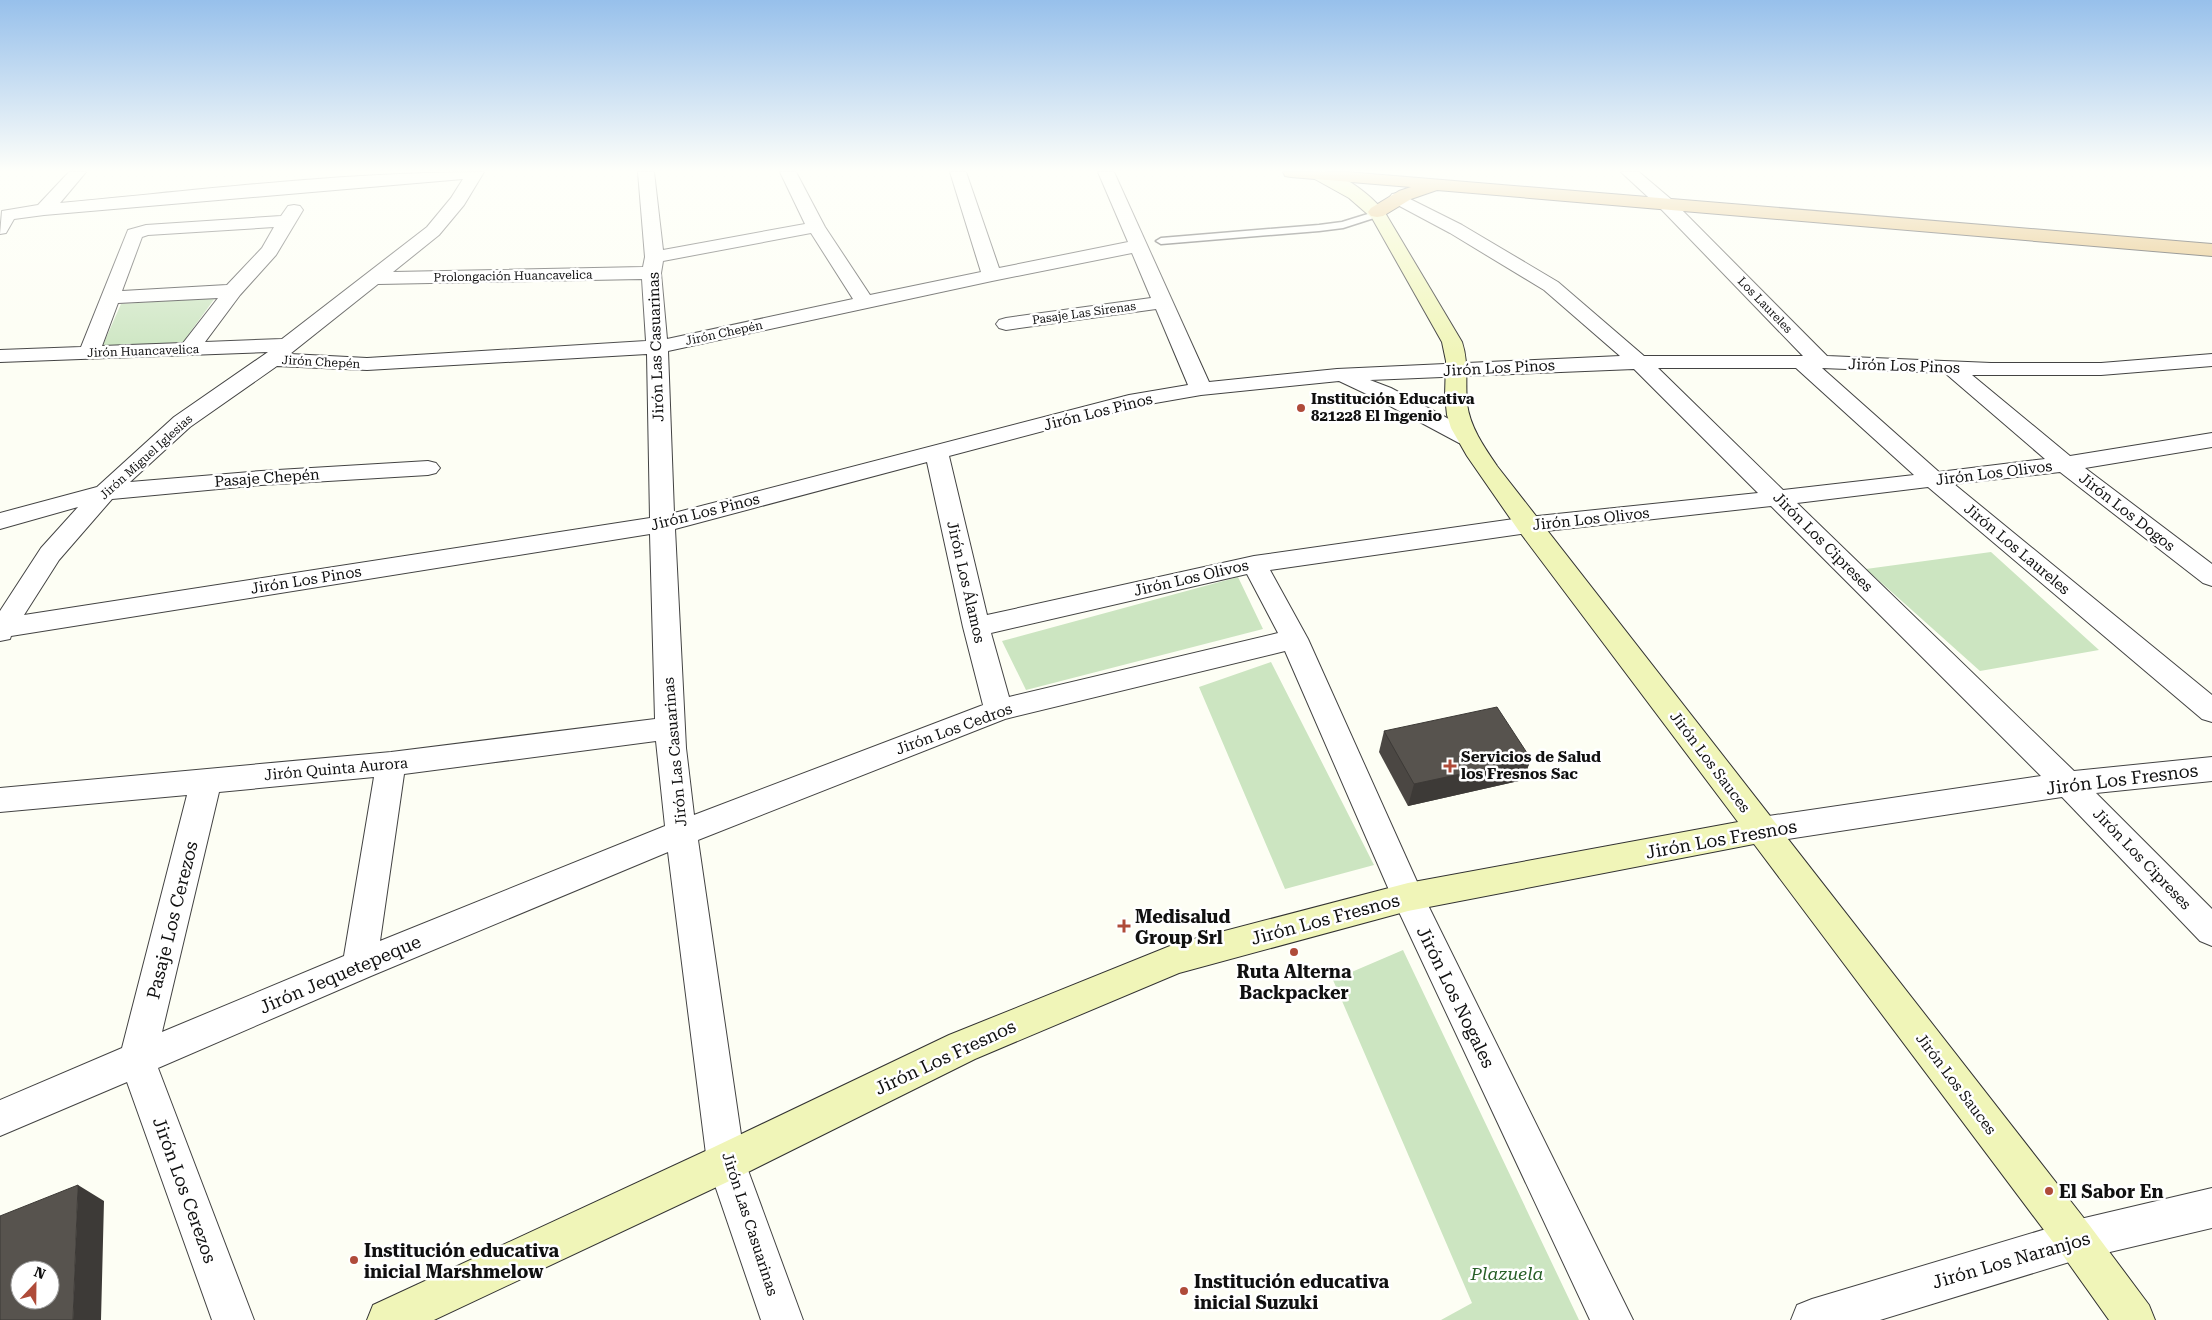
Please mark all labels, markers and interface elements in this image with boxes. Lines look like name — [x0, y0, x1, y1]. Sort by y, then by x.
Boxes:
street label: Prolongación Huancavelica — [433, 268, 593, 284]
street label: Jirón Las Casuarinas — [644, 272, 668, 422]
street label: Los Laureles — [1735, 274, 1795, 336]
street label: Pasaje Las Sirenas — [1031, 299, 1137, 327]
street label: Jirón Chepén — [684, 318, 764, 348]
street label: Jirón Huancavelica — [87, 342, 200, 360]
street label: Jirón Chepén — [281, 353, 361, 371]
street label: Jirón Los Pinos — [1848, 355, 1960, 377]
street label: Jirón Los Pinos — [1443, 356, 1555, 380]
street label: Jirón Los Pinos — [1042, 390, 1154, 434]
place label: Institución Educativa 821228 El Ingenio — [1311, 390, 1475, 425]
marker: Institución Educativa 821228 El Ingenio — [1295, 402, 1307, 414]
street label: Jirón Miguel Iglesias — [97, 412, 195, 502]
street label: Jirón Los Olivos — [1935, 457, 2053, 489]
street label: Pasaje Chepén — [214, 465, 321, 491]
street label: Jirón Los Dogos — [2075, 469, 2179, 555]
street label: Jirón Los Cipreses — [1769, 488, 1877, 596]
street label: Jirón Los Pinos — [649, 490, 761, 534]
street label: Jirón Los Laureles — [1961, 500, 2073, 598]
street label: Jirón Los Olivos — [1532, 504, 1650, 534]
street label: Jirón Los Álamos — [943, 519, 989, 645]
street label: Jirón Los Olivos — [1132, 556, 1250, 600]
street label: Jirón Los Pinos — [249, 562, 363, 598]
street label: Jirón Las Casuarinas — [660, 677, 690, 827]
street label: Jirón Los Cedros — [893, 700, 1015, 758]
street label: Jirón Los Sauces — [1666, 708, 1754, 816]
place label: Servicios de Salud los Fresnos Sac — [1461, 748, 1601, 783]
street label: Jirón Quinta Aurora — [263, 754, 409, 784]
marker: Servicios de Salud los Fresnos Sac — [1443, 759, 1457, 773]
street label: Jirón Los Fresnos — [2045, 759, 2199, 799]
street label: Jirón Los Cipreses — [2089, 805, 2195, 913]
street label: Jirón Los Fresnos — [1644, 815, 1798, 863]
street label: Pasaje Los Cerezos — [142, 839, 202, 1001]
street label: Jirón Los Fresnos — [1248, 889, 1402, 949]
place label: Medisalud Group Srl — [1135, 906, 1230, 948]
marker: Medisalud Group Srl — [1117, 919, 1131, 933]
street label: Jirón Los Nogales — [1413, 923, 1499, 1071]
street label: Jirón Jequetepeque — [256, 930, 424, 1018]
marker: Ruta Alterna Backpacker — [1288, 946, 1300, 958]
place label: Ruta Alterna Backpacker — [1237, 961, 1352, 1003]
street label: Jirón Los Fresnos — [871, 1015, 1019, 1099]
street label: Jirón Los Sauces — [1912, 1030, 2000, 1138]
street label: Jirón Los Cerezos — [149, 1114, 221, 1266]
street label: Jirón Las Casuarinas — [718, 1150, 782, 1298]
place label: El Sabor En — [2059, 1181, 2164, 1202]
marker: El Sabor En — [2043, 1185, 2055, 1197]
street label: Jirón Los Naranjos — [1930, 1227, 2092, 1293]
place label: Institución educativa inicial Marshmelow — [364, 1240, 560, 1282]
marker: Institución educativa inicial Marshmelow — [348, 1254, 360, 1266]
north arrow — [10, 1260, 60, 1310]
park label: Plazuela — [1470, 1263, 1544, 1284]
text: N — [32, 1264, 48, 1282]
place label: Institución educativa inicial Suzuki — [1194, 1271, 1390, 1313]
marker: Institución educativa inicial Suzuki — [1178, 1285, 1190, 1297]

